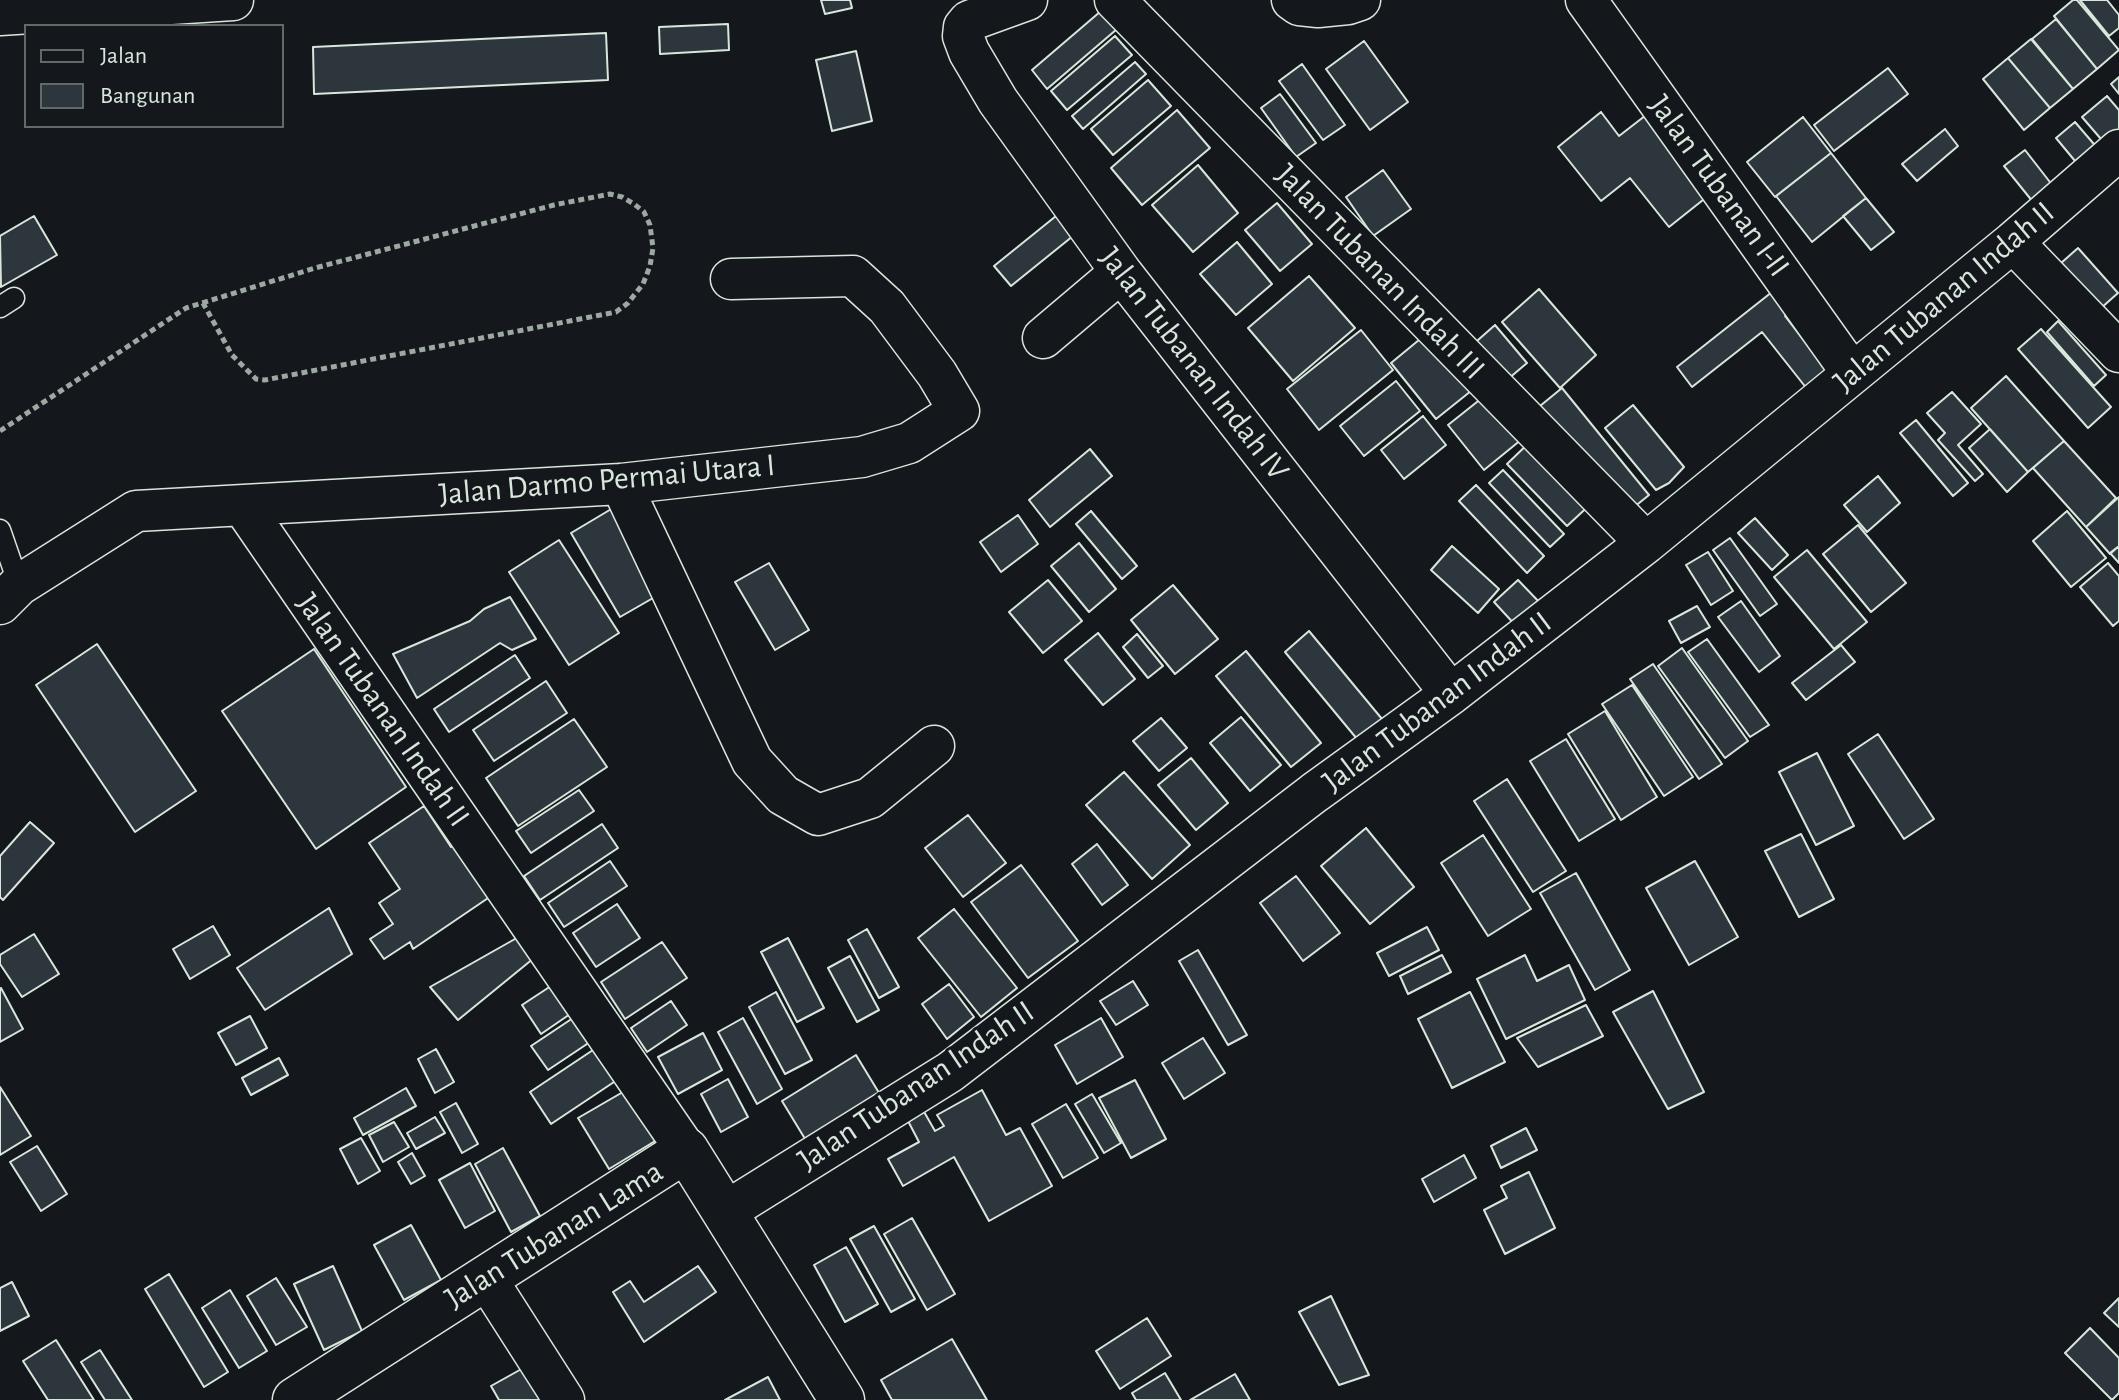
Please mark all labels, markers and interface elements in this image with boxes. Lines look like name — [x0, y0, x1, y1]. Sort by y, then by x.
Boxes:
legend — [24, 24, 284, 128]
text: Jalan — [100, 44, 147, 68]
text: Bangunan — [100, 84, 195, 108]
street label: Jalan Tubanan I-II — [1640, 88, 1798, 284]
street label: Jalan Tubanan Indah III — [1267, 156, 1493, 388]
street label: Jalan Tubanan Indah II — [1826, 193, 2062, 401]
street label: Jalan Tubanan Indah IV — [1091, 240, 1297, 488]
street label: Jalan Darmo Permai Utara I — [437, 446, 777, 514]
street label: Jalan Tubanan Indah II — [288, 586, 478, 834]
street label: Jalan Tubanan Indah II — [1315, 603, 1559, 801]
street label: Jalan Tubanan Indah II — [791, 993, 1041, 1179]
street label: Jalan Tubanan Lama — [438, 1153, 670, 1317]

